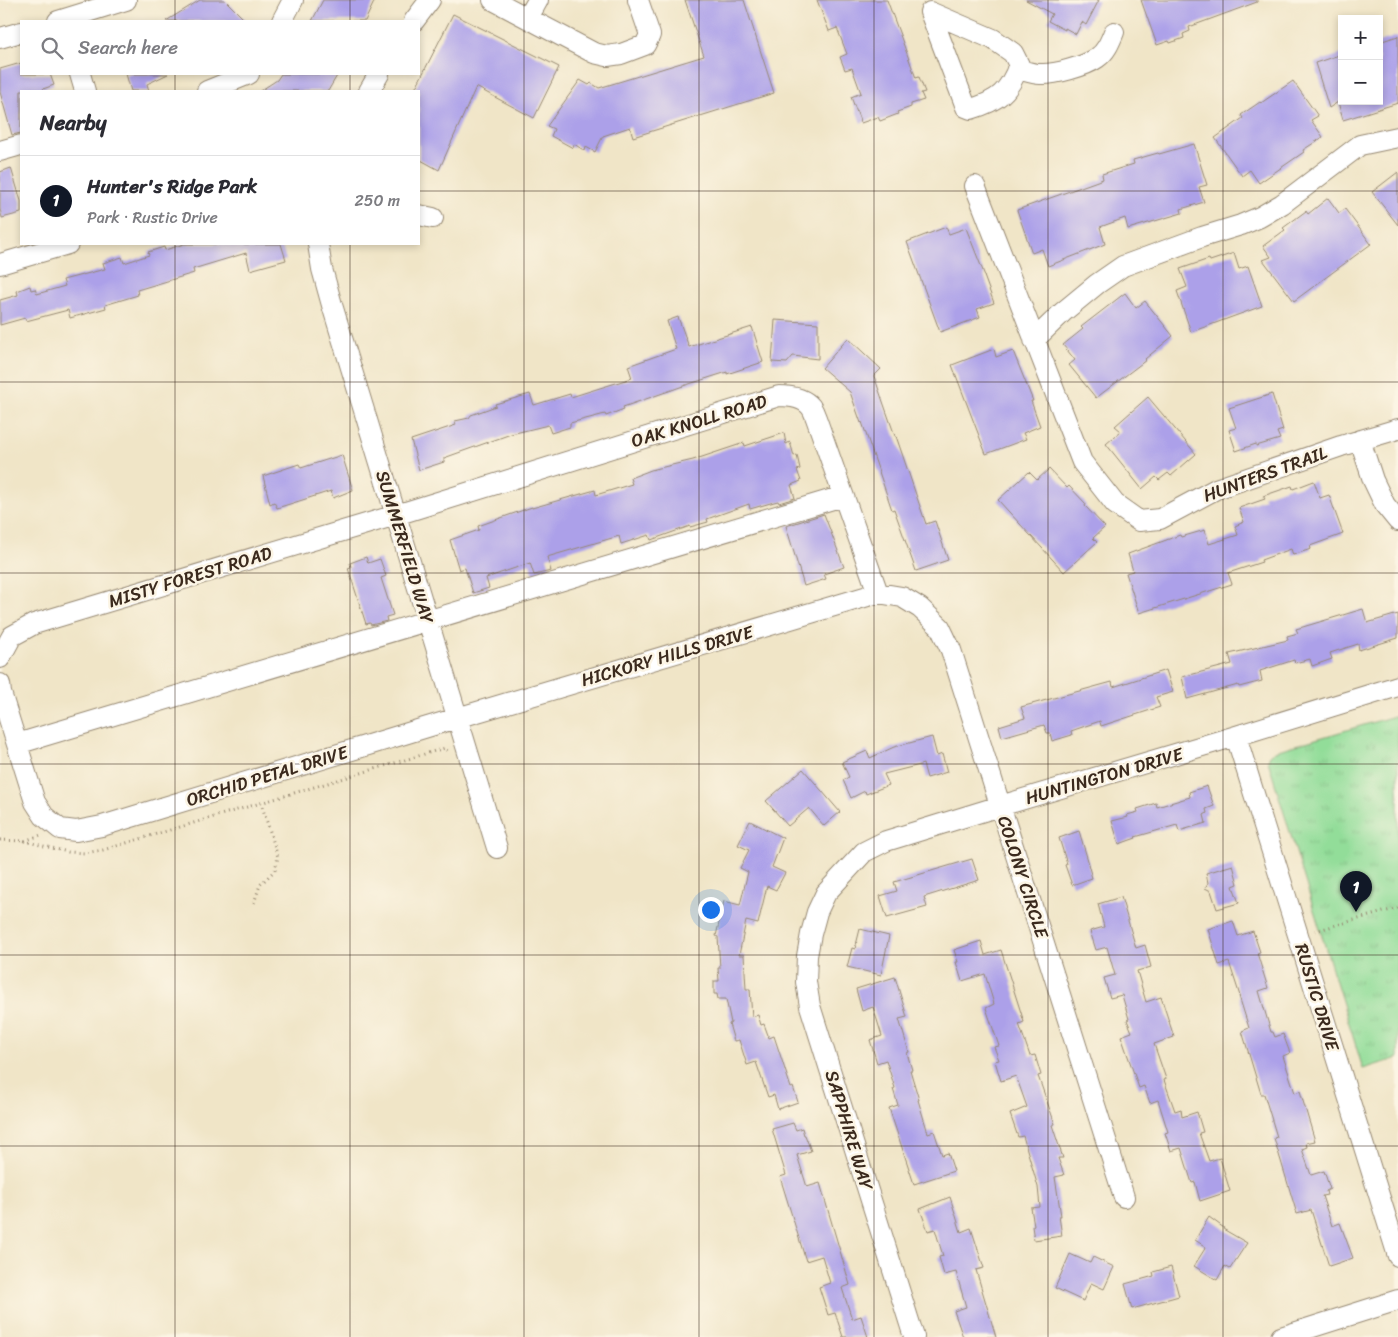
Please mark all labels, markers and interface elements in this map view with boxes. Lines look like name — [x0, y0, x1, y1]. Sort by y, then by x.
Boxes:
map controls — [1338, 15, 1383, 105]
button: + — [1338, 15, 1383, 60]
search box — [20, 20, 420, 75]
text: Search here — [78, 31, 178, 64]
icon: search — [38, 34, 66, 62]
button: − — [1338, 60, 1383, 105]
text: Nearby — [40, 104, 106, 142]
text: Hunter's Ridge Park — [87, 170, 257, 203]
text: 1 — [53, 186, 59, 215]
text: 250 m — [354, 186, 400, 215]
text: Park · Rustic Drive — [87, 203, 218, 232]
street label: OAK KNOLL ROAD — [627, 385, 771, 457]
street label: HUNTERS TRAIL — [1198, 436, 1332, 511]
street label: SUMMERFIELD WAY — [366, 466, 444, 629]
street label: MISTY FOREST ROAD — [104, 537, 276, 617]
street label: HICKORY HILLS DRIVE — [577, 616, 758, 696]
street label: ORCHID PETAL DRIVE — [182, 736, 353, 816]
street label: HUNTINGTON DRIVE — [1021, 738, 1187, 814]
street label: COLONY CIRCLE — [988, 812, 1058, 943]
pin: 1 — [1340, 871, 1372, 912]
your location — [698, 897, 724, 923]
street label: RUSTIC DRIVE — [1285, 939, 1349, 1056]
street label: SAPPHIRE WAY — [816, 1066, 883, 1195]

